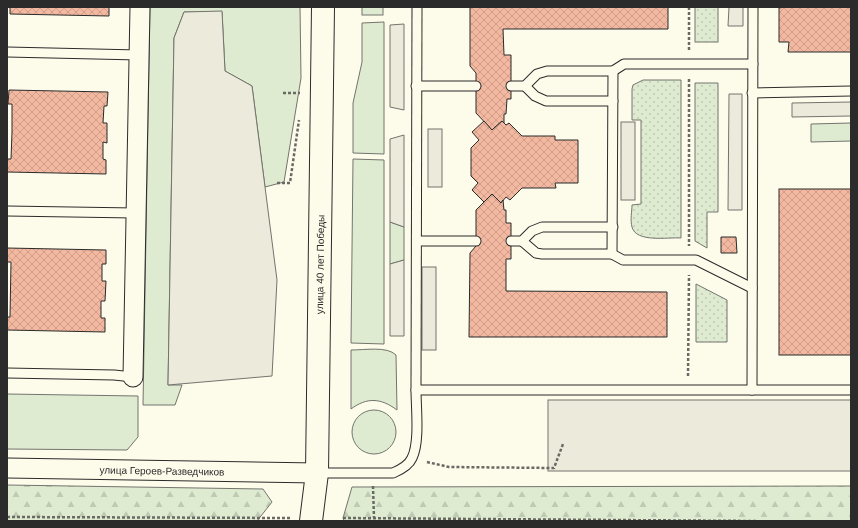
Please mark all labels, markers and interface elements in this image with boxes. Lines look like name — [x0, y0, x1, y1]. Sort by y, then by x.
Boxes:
street label: улица 40 лет Победы — [314, 215, 326, 314]
street label: улица Героев-Разведчиков — [99, 464, 225, 478]

